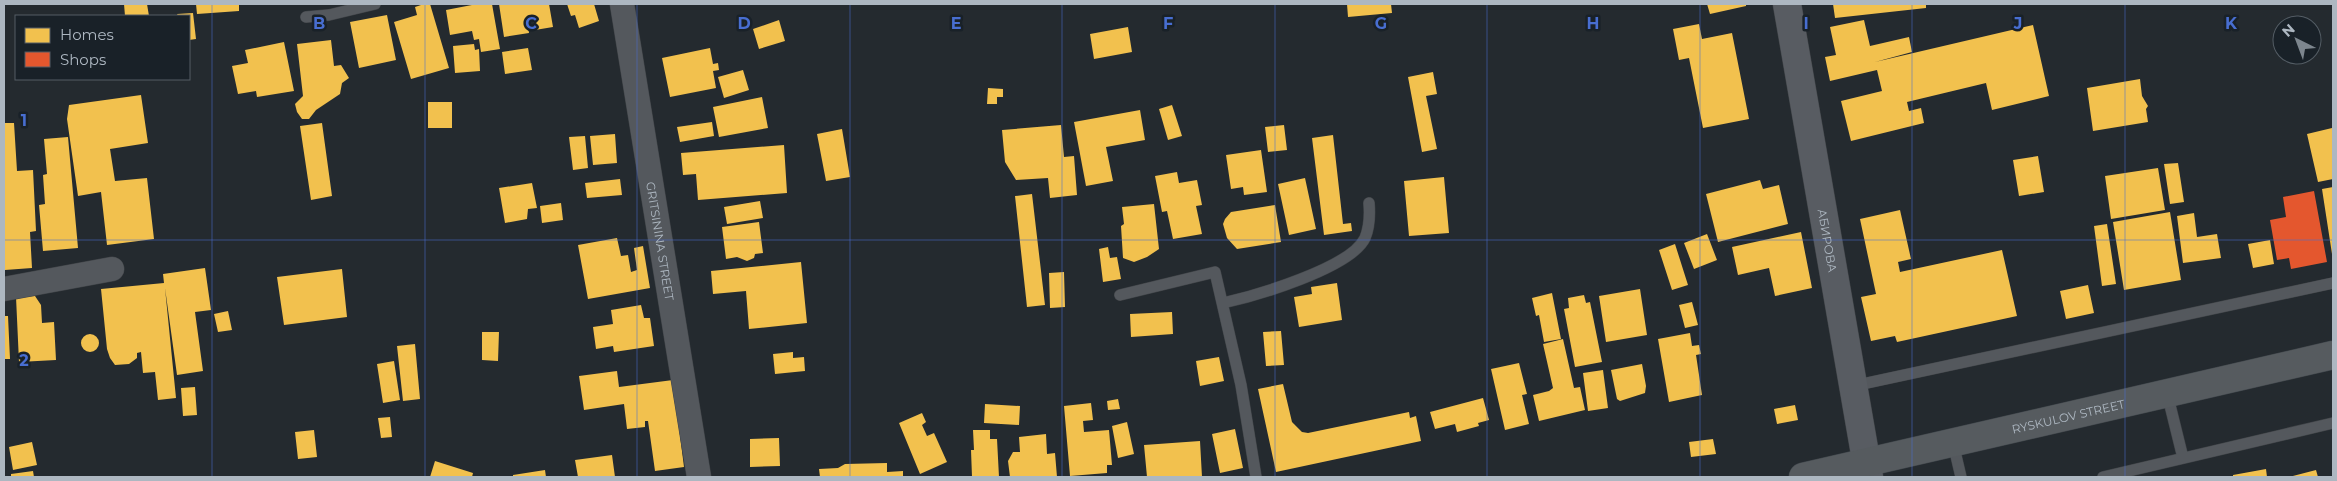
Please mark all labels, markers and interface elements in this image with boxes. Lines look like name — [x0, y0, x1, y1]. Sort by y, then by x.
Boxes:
text: B — [313, 14, 325, 33]
text: C — [525, 14, 537, 33]
text: D — [737, 14, 751, 33]
text: E — [951, 14, 961, 33]
text: F — [1163, 14, 1173, 33]
text: G — [1375, 14, 1387, 33]
text: H — [1587, 14, 1599, 33]
text: I — [1803, 14, 1809, 33]
text: J — [2013, 14, 2022, 33]
text: K — [2225, 14, 2238, 33]
legend — [15, 15, 190, 80]
north arrow — [2272, 15, 2322, 65]
text: N — [2278, 20, 2299, 41]
text: Homes — [60, 25, 114, 44]
text: Shops — [60, 50, 106, 69]
text: 1 — [21, 111, 27, 130]
street label: GRITSININA STREET — [644, 180, 678, 301]
street label: АБИРОВА — [1815, 208, 1841, 273]
text: 2 — [19, 351, 29, 370]
street label: RYSKULOV STREET — [2010, 396, 2126, 436]

